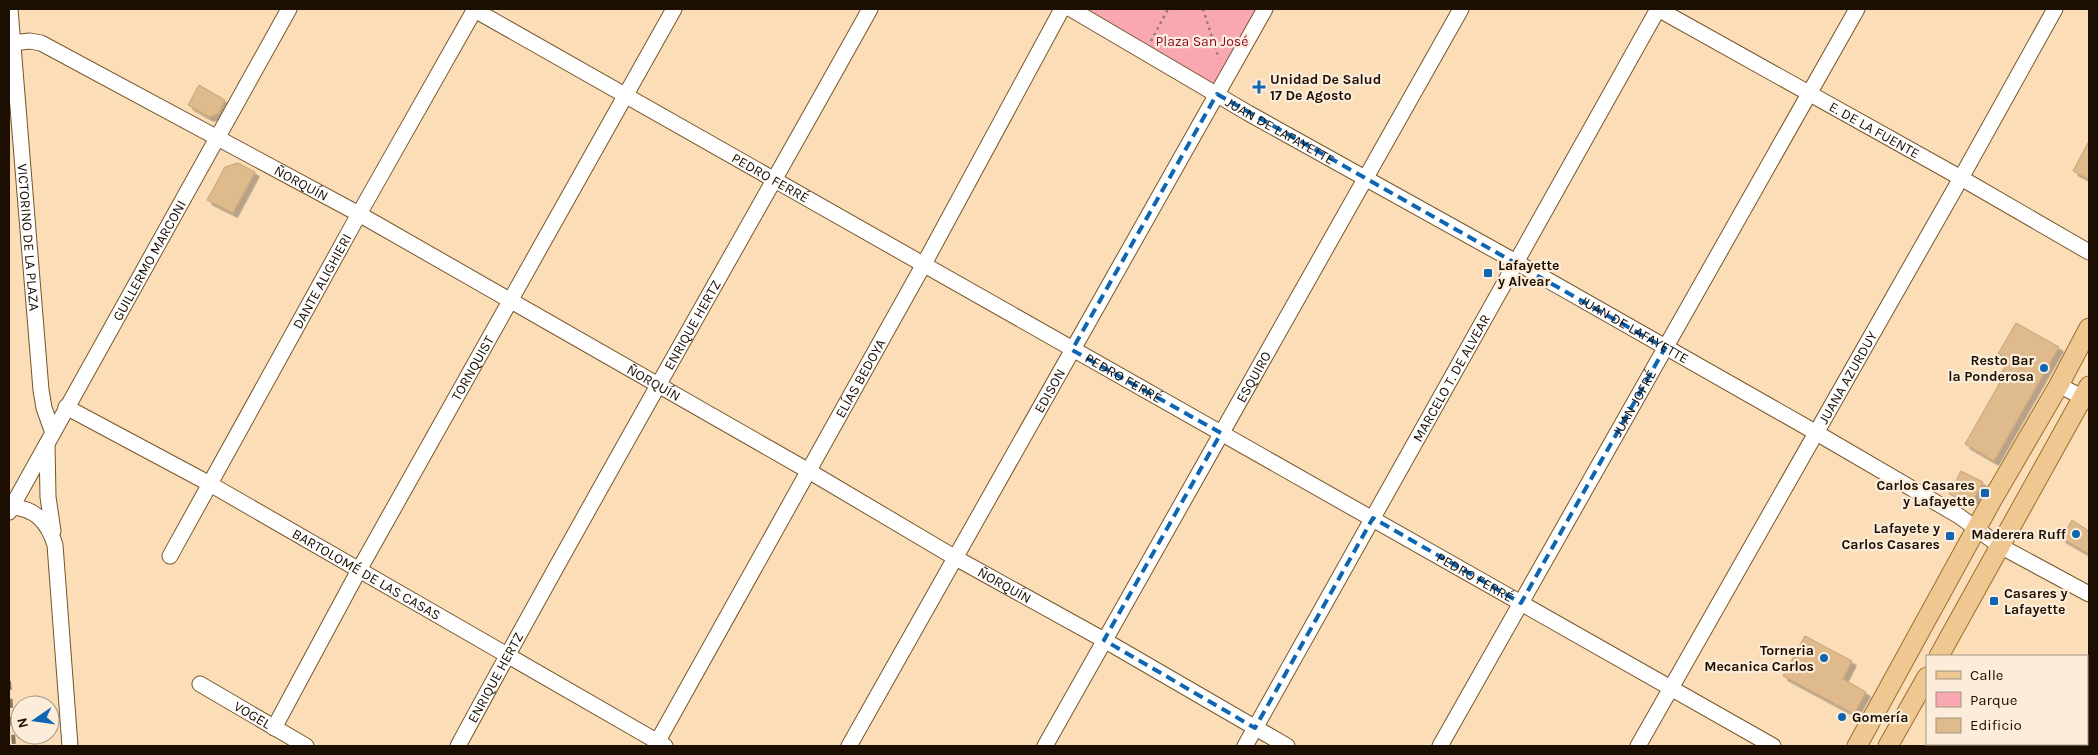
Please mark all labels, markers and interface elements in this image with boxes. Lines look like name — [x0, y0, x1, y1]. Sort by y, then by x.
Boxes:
park label: Plaza San José — [1156, 33, 1248, 50]
place label: Unidad De Salud 17 De Agosto — [1270, 71, 1381, 104]
marker: Unidad De Salud 17 De Agosto — [1252, 80, 1266, 94]
street label: JUAN DE LAFAYETTE — [1223, 93, 1338, 168]
street label: E. DE LA FUENTE — [1826, 98, 1923, 162]
street label: PEDRO FERRÉ — [729, 149, 813, 206]
street label: ÑORQUÍN — [271, 162, 331, 205]
street label: VICTORINO DE LA PLAZA — [14, 163, 43, 312]
street label: GUILLERMO MARCONI — [109, 197, 189, 324]
street label: DANTE ALIGHIERI — [289, 231, 355, 332]
place label: Lafayette y Alvear — [1498, 257, 1559, 290]
marker: Lafayette y Alvear — [1482, 267, 1494, 279]
street label: ENRIQUE HERTZ — [660, 277, 724, 373]
street label: JUAN DE LAFAYETTE — [1577, 292, 1692, 367]
street label: MARCELO T. DE ALVEAR — [1409, 311, 1494, 445]
street label: JUANA AZURDUY — [1815, 328, 1881, 427]
street label: TORNQUIST — [447, 333, 497, 404]
street label: ELÍAS BEDOYA — [831, 336, 889, 421]
street label: ESQUIRO — [1232, 348, 1275, 405]
street label: PEDRO FERRÉ — [1082, 349, 1166, 407]
place label: Resto Bar la Ponderosa — [1948, 352, 2035, 385]
street label: ÑORQUÍN — [624, 361, 684, 405]
marker: Resto Bar la Ponderosa — [2038, 362, 2050, 374]
street label: EDISON — [1030, 366, 1069, 416]
street label: JUAN JOFRÉ — [1608, 366, 1660, 440]
place label: Carlos Casares y Lafayette — [1876, 477, 1975, 510]
marker: Carlos Casares y Lafayette — [1979, 487, 1991, 499]
place label: Lafayete y Carlos Casares — [1841, 520, 1940, 553]
street label: BARTOLOMÉ DE LAS CASAS — [289, 525, 444, 624]
place label: Maderera Ruff — [1971, 526, 2067, 543]
marker: Maderera Ruff — [2070, 528, 2082, 540]
marker: Lafayete y Carlos Casares — [1944, 530, 1956, 542]
street label: PEDRO FERRÉ — [1434, 549, 1517, 606]
street label: ÑORQUÍN — [975, 563, 1035, 607]
place label: Casares y Lafayette — [2004, 585, 2068, 618]
marker: Casares y Lafayette — [1988, 595, 2000, 607]
street label: ENRIQUE HERTZ — [464, 629, 527, 726]
place label: Torneria Mecanica Carlos — [1704, 642, 1814, 675]
marker: Torneria Mecanica Carlos — [1818, 652, 1830, 664]
legend — [1926, 655, 2088, 745]
text: Calle — [1970, 666, 2004, 684]
text: Parque — [1970, 691, 2018, 709]
north arrow — [10, 695, 60, 745]
street label: VOGEL — [231, 697, 275, 733]
place label: Gomería — [1852, 709, 1908, 726]
marker: Gomería — [1836, 711, 1848, 723]
text: N — [13, 716, 32, 730]
text: Edificio — [1970, 716, 2022, 734]

